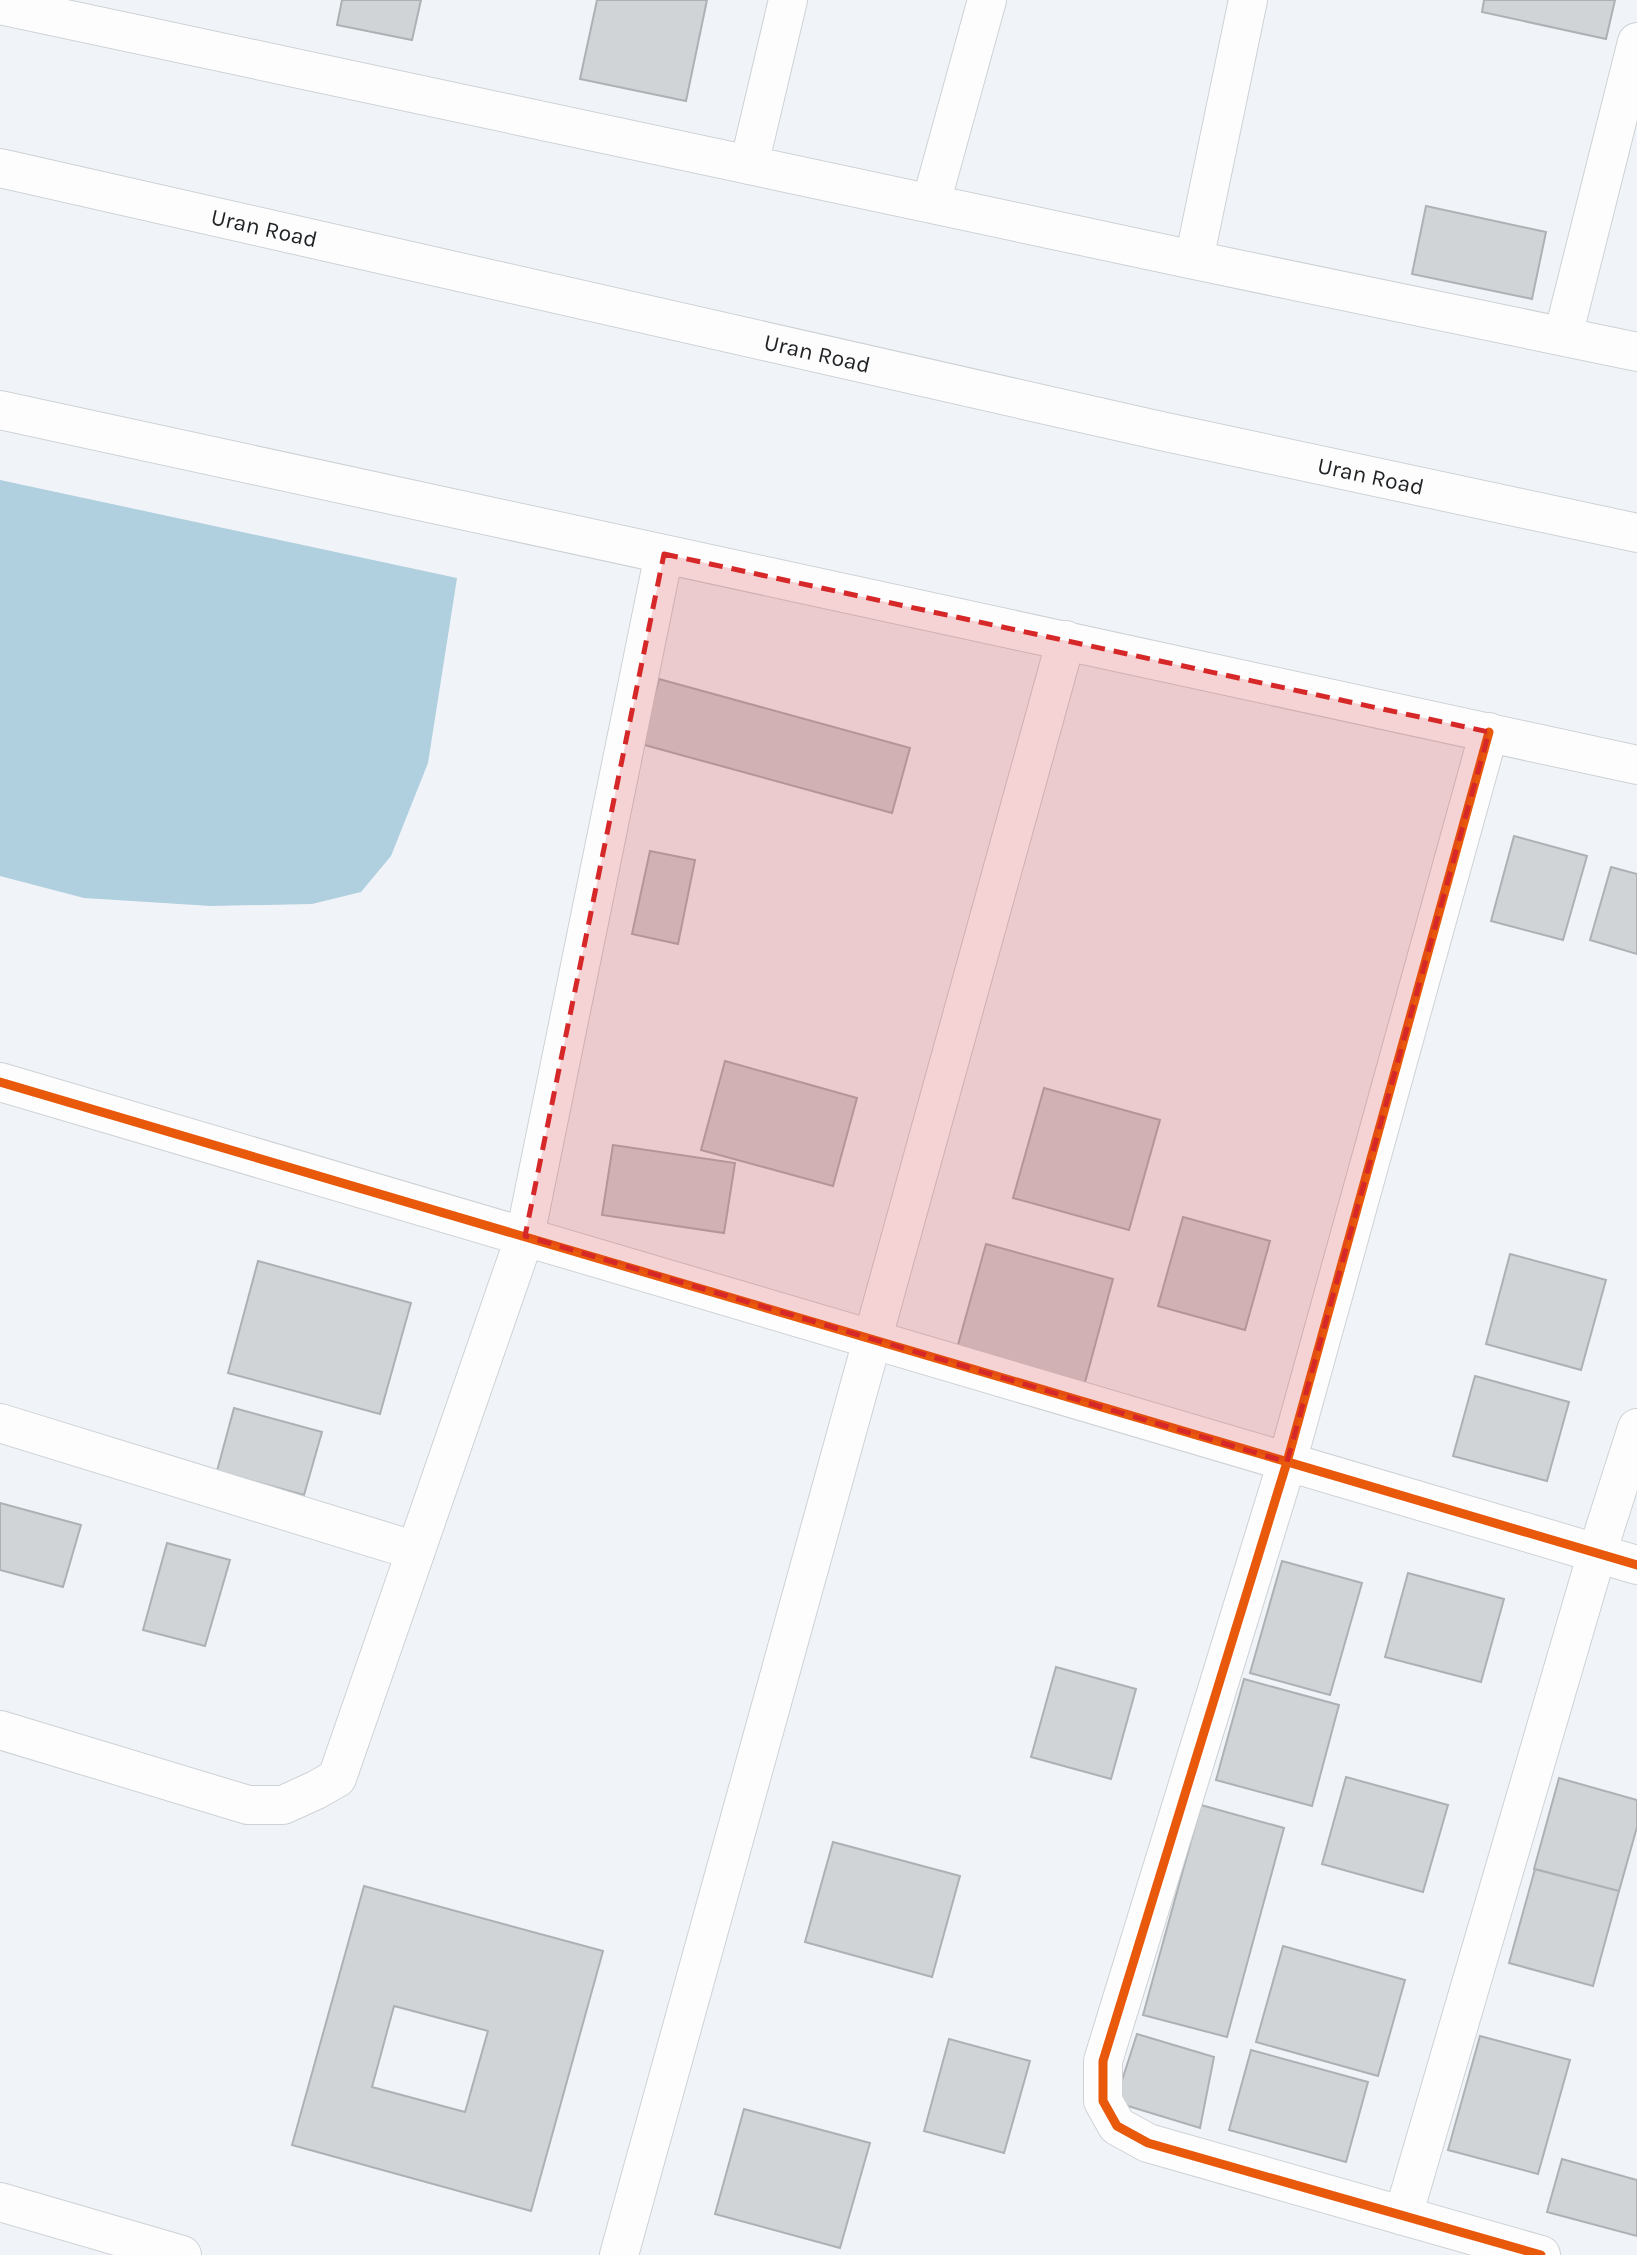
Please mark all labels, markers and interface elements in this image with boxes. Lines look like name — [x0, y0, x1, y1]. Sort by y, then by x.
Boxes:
street label: Uran Road — [208, 203, 320, 253]
street label: Uran Road — [761, 328, 873, 379]
street label: Uran Road — [1315, 452, 1427, 501]

